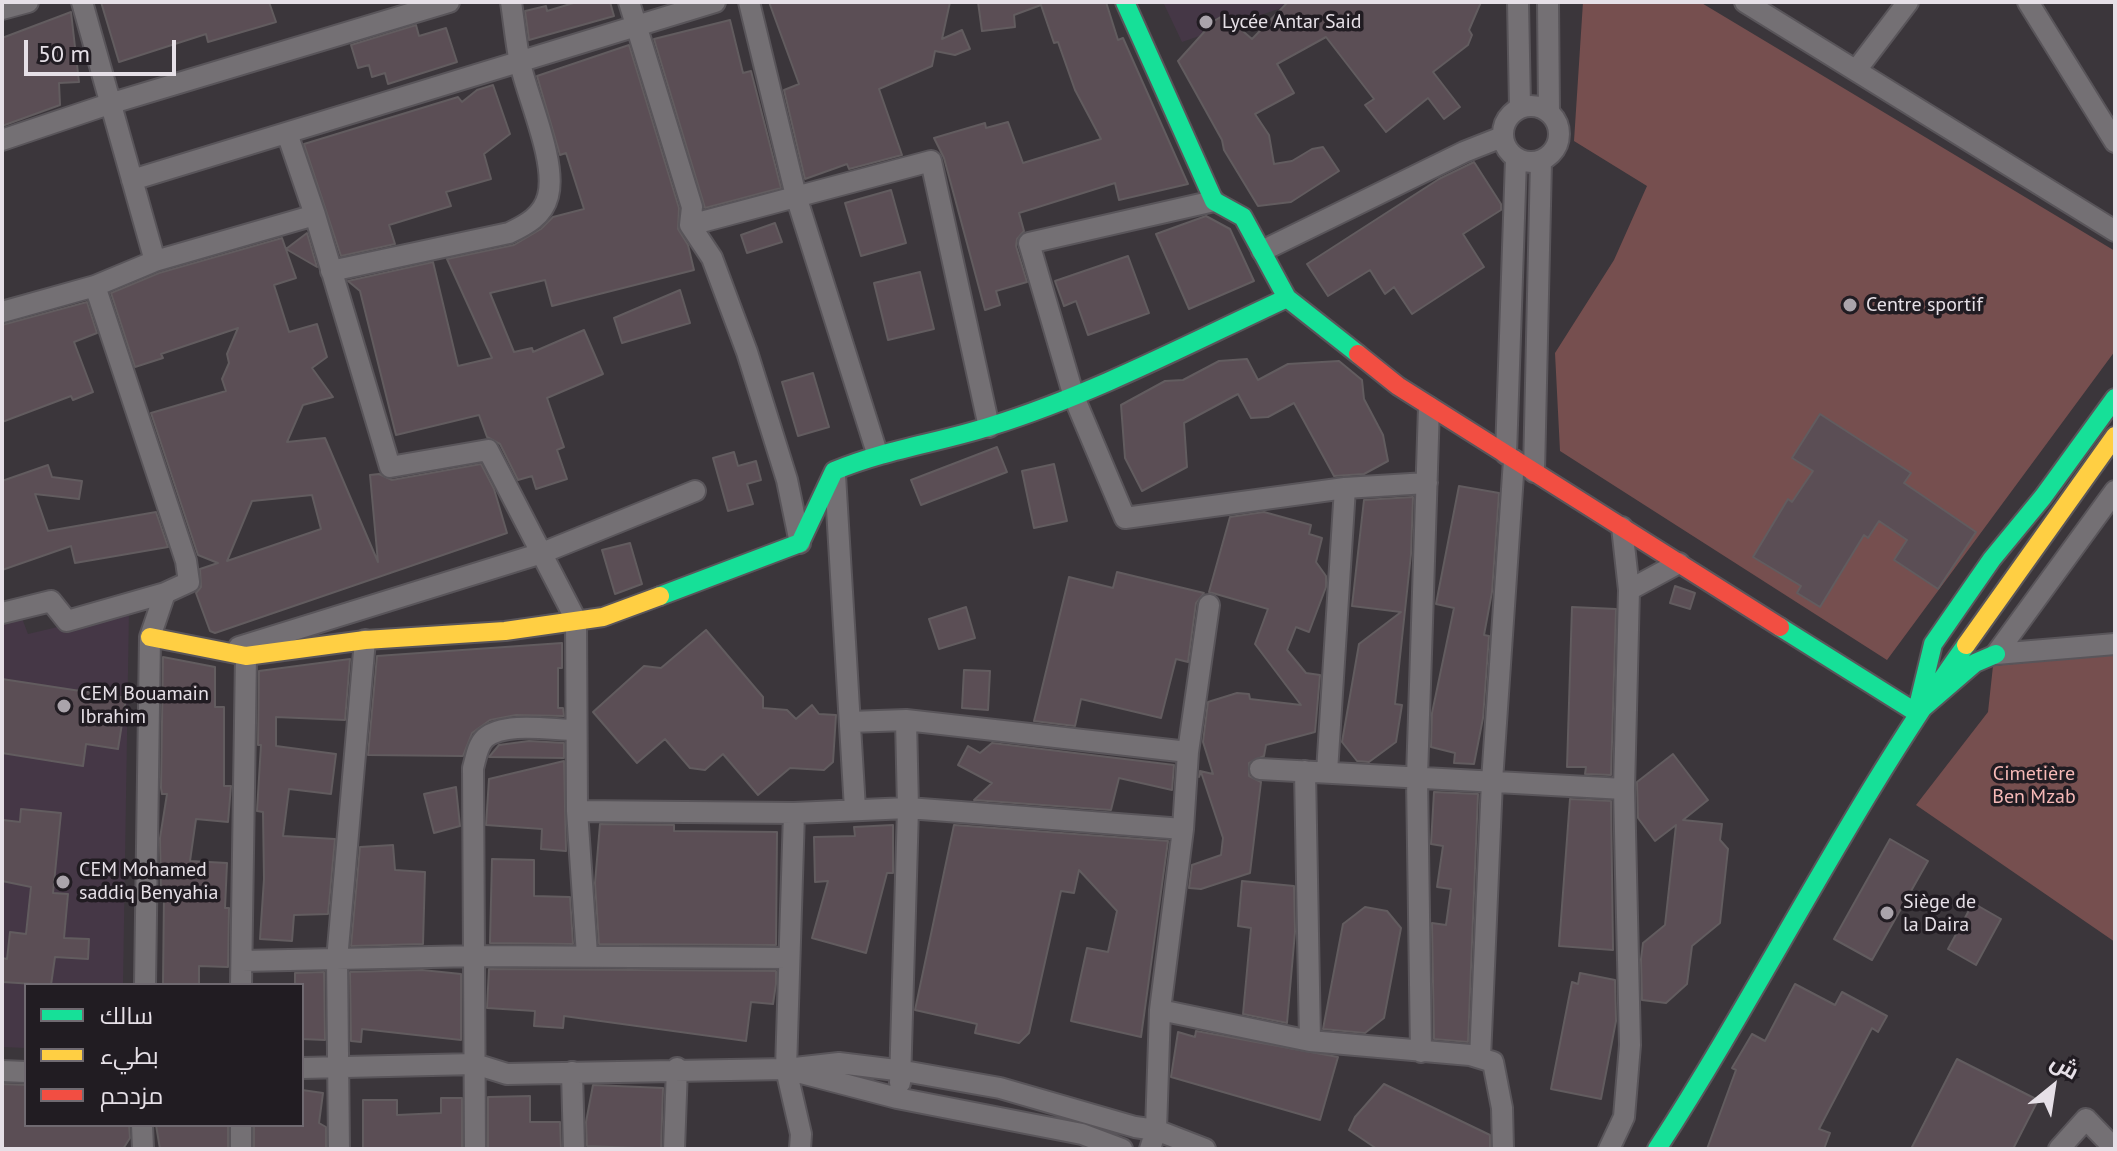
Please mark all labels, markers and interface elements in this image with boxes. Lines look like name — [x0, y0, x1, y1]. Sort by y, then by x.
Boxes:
place label: Lycée Antar Said — [1222, 10, 1362, 34]
marker: Lycée Antar Said — [1197, 13, 1215, 31]
scale bar — [28, 24, 180, 74]
text: 50 m — [38, 38, 90, 69]
place label: Centre sportif — [1866, 293, 1983, 317]
marker: Centre sportif — [1841, 296, 1859, 314]
place label: CEM Bouamain Ibrahim — [80, 682, 209, 729]
marker: CEM Bouamain Ibrahim — [55, 697, 73, 715]
park label: Cimetière Ben Mzab — [1992, 762, 2076, 809]
place label: CEM Mohamed saddiq Benyahia — [79, 858, 219, 905]
marker: CEM Mohamed saddiq Benyahia — [54, 873, 72, 891]
place label: Siège de la Daira — [1903, 890, 1976, 937]
marker: Siège de la Daira — [1878, 904, 1896, 922]
legend — [24, 983, 304, 1127]
text: سالك — [100, 1000, 153, 1031]
text: بطيء — [100, 1040, 159, 1071]
north arrow — [2013, 1047, 2093, 1127]
text: ش — [2046, 1047, 2084, 1085]
text: مزدحم — [100, 1080, 163, 1111]

